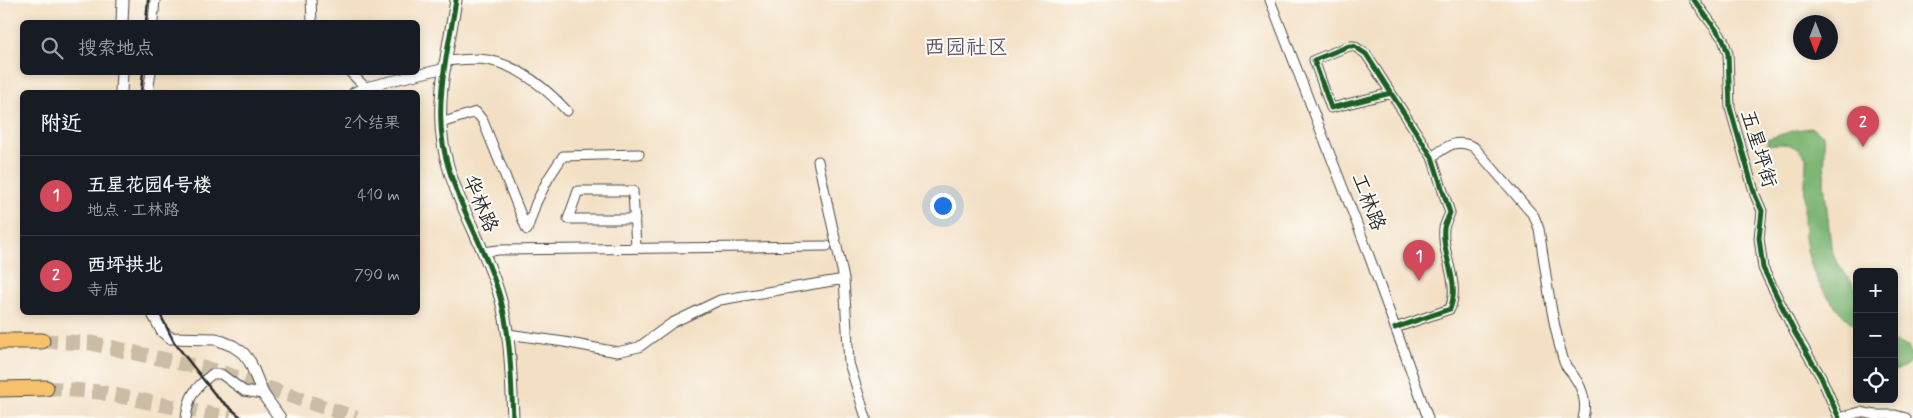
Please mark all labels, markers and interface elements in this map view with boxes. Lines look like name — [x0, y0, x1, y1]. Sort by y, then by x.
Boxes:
north arrow — [1793, 15, 1838, 60]
search box — [20, 20, 420, 75]
icon: search — [38, 34, 66, 62]
district label: 西园社区 — [924, 34, 1008, 62]
text: 搜索地点 — [78, 36, 154, 61]
pin: 2 — [1847, 106, 1879, 147]
street label: 五星坪街 — [1733, 107, 1783, 191]
text: 附近 — [40, 110, 82, 138]
text: 2个结果 — [344, 113, 400, 134]
street label: 工林路 — [1345, 169, 1392, 236]
street label: 华林路 — [456, 171, 505, 238]
text: 五星花园4号楼 — [87, 173, 212, 198]
text: 1 — [52, 185, 60, 206]
text: 410 m — [357, 185, 400, 206]
your location — [930, 193, 956, 219]
text: 地点 · 工林路 — [87, 200, 179, 221]
pin: 1 — [1403, 240, 1435, 281]
text: 西坪拱北 — [87, 253, 163, 278]
text: 2 — [52, 265, 60, 286]
text: 790 m — [354, 265, 400, 286]
map controls — [1853, 268, 1898, 403]
button: + — [1853, 268, 1898, 313]
text: 寺庙 — [87, 280, 119, 301]
button: − — [1853, 313, 1898, 358]
button: locate — [1853, 358, 1898, 403]

